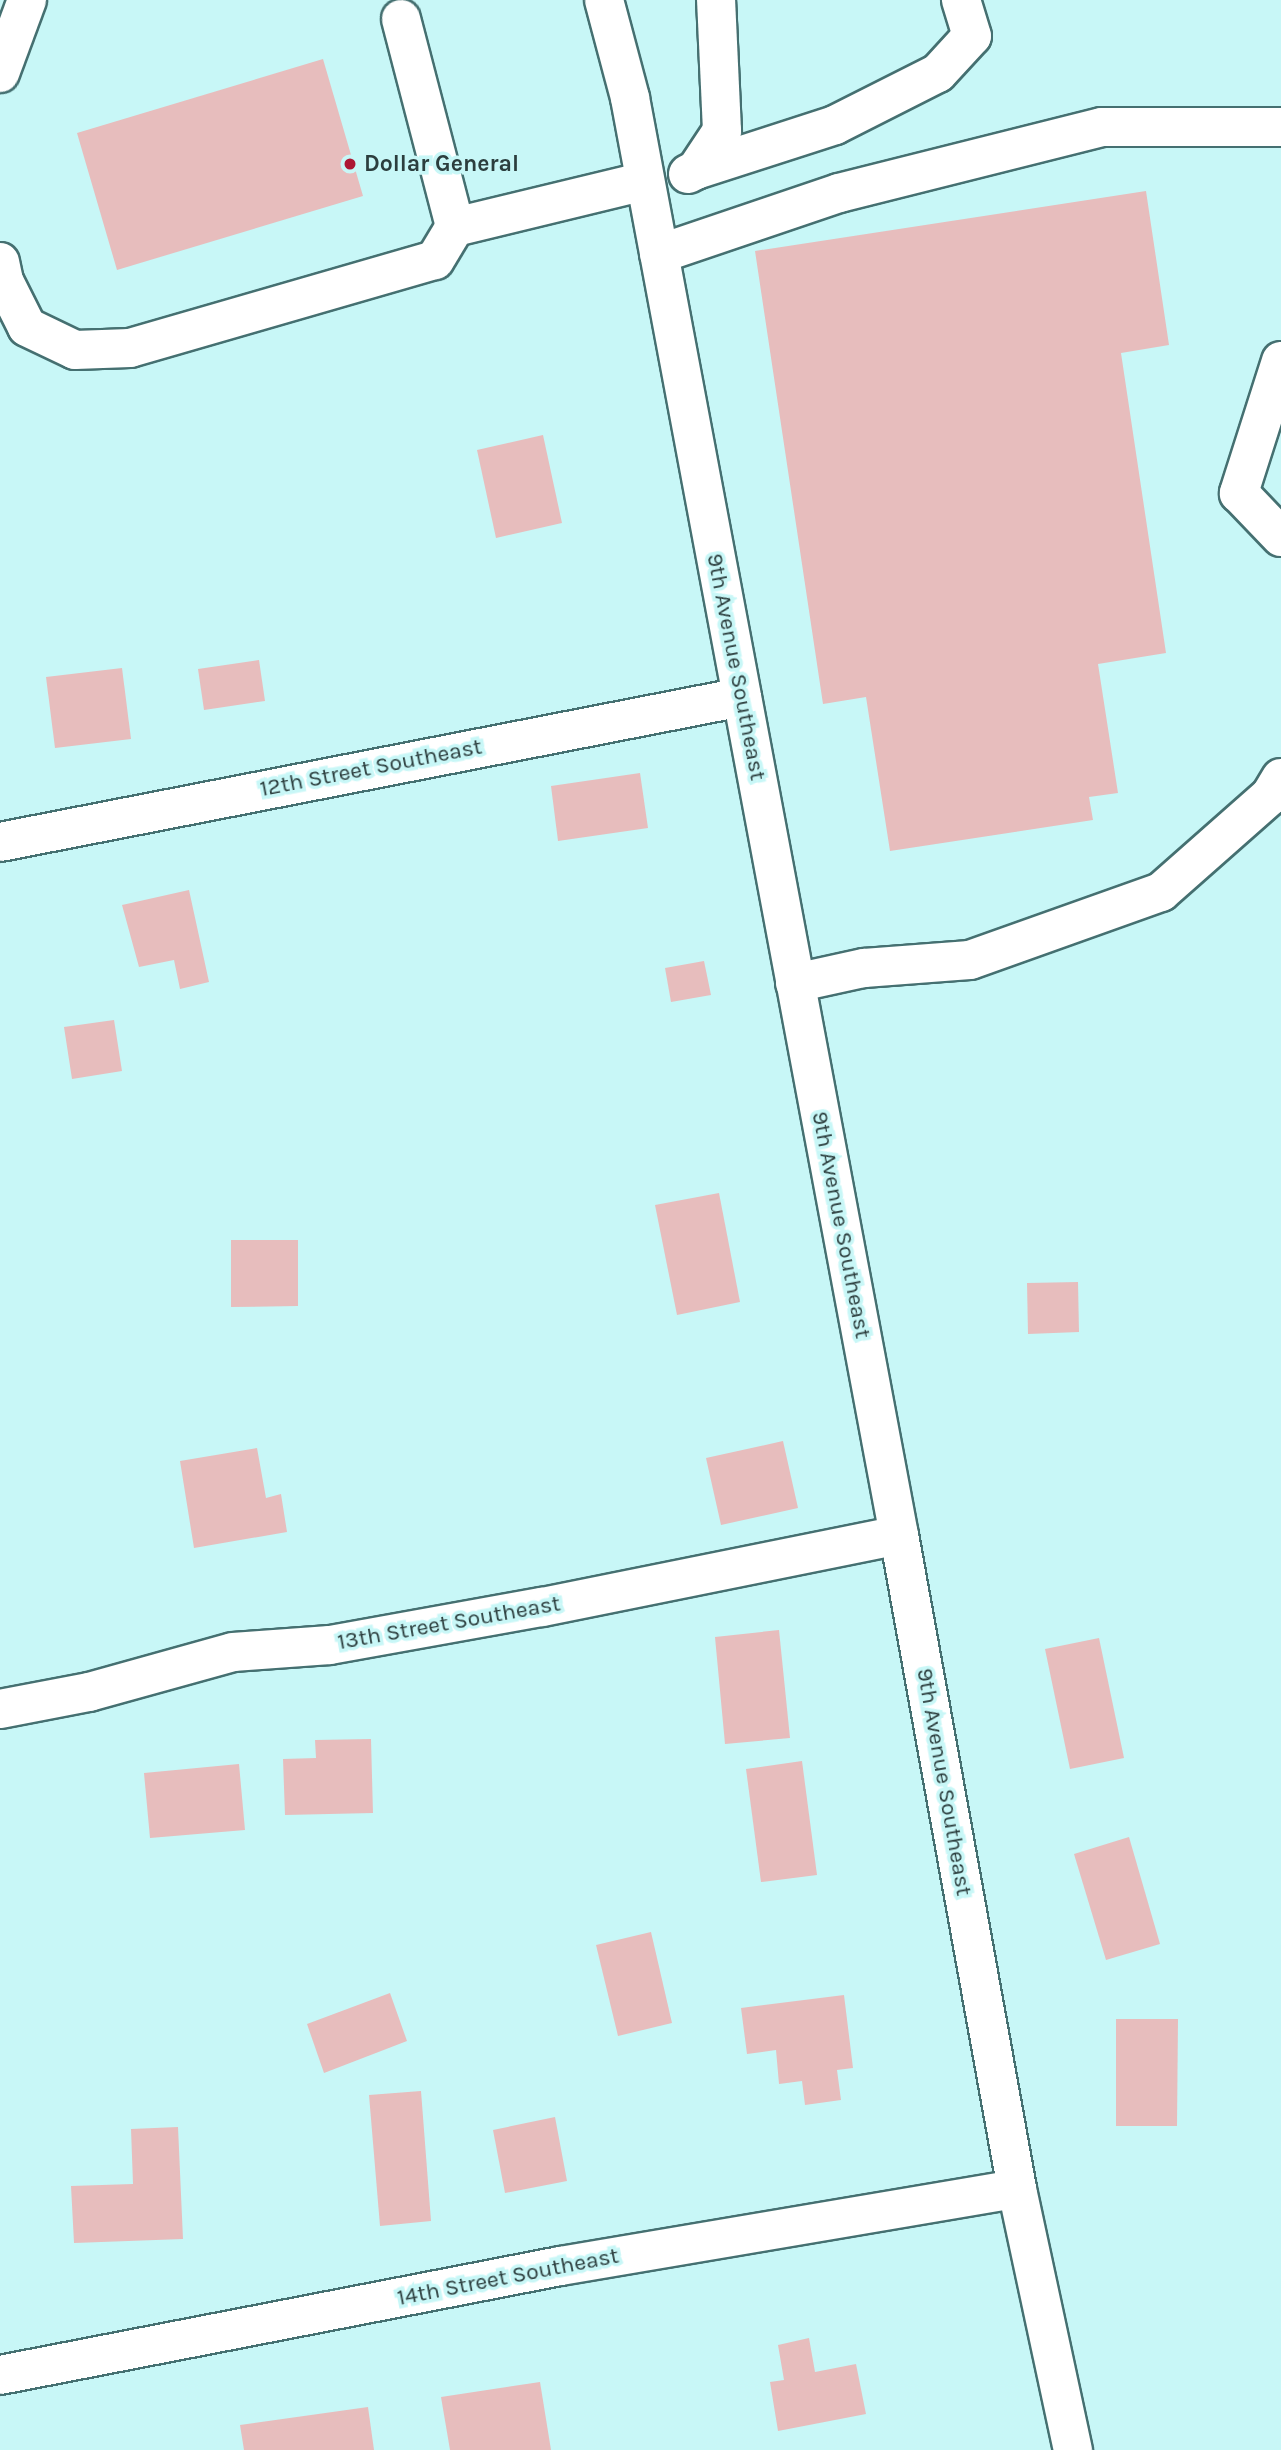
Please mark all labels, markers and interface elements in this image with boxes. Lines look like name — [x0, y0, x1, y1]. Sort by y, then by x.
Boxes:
place label: Dollar General — [364, 150, 519, 178]
marker: Dollar General — [342, 156, 358, 172]
street label: 9th Avenue Southeast — [700, 551, 772, 783]
street label: 12th Street Southeast — [258, 733, 484, 803]
street label: 9th Avenue Southeast — [805, 1109, 877, 1341]
street label: 13th Street Southeast — [335, 1590, 563, 1656]
street label: 9th Avenue Southeast — [910, 1666, 978, 1898]
street label: 14th Street Southeast — [395, 2242, 621, 2312]

